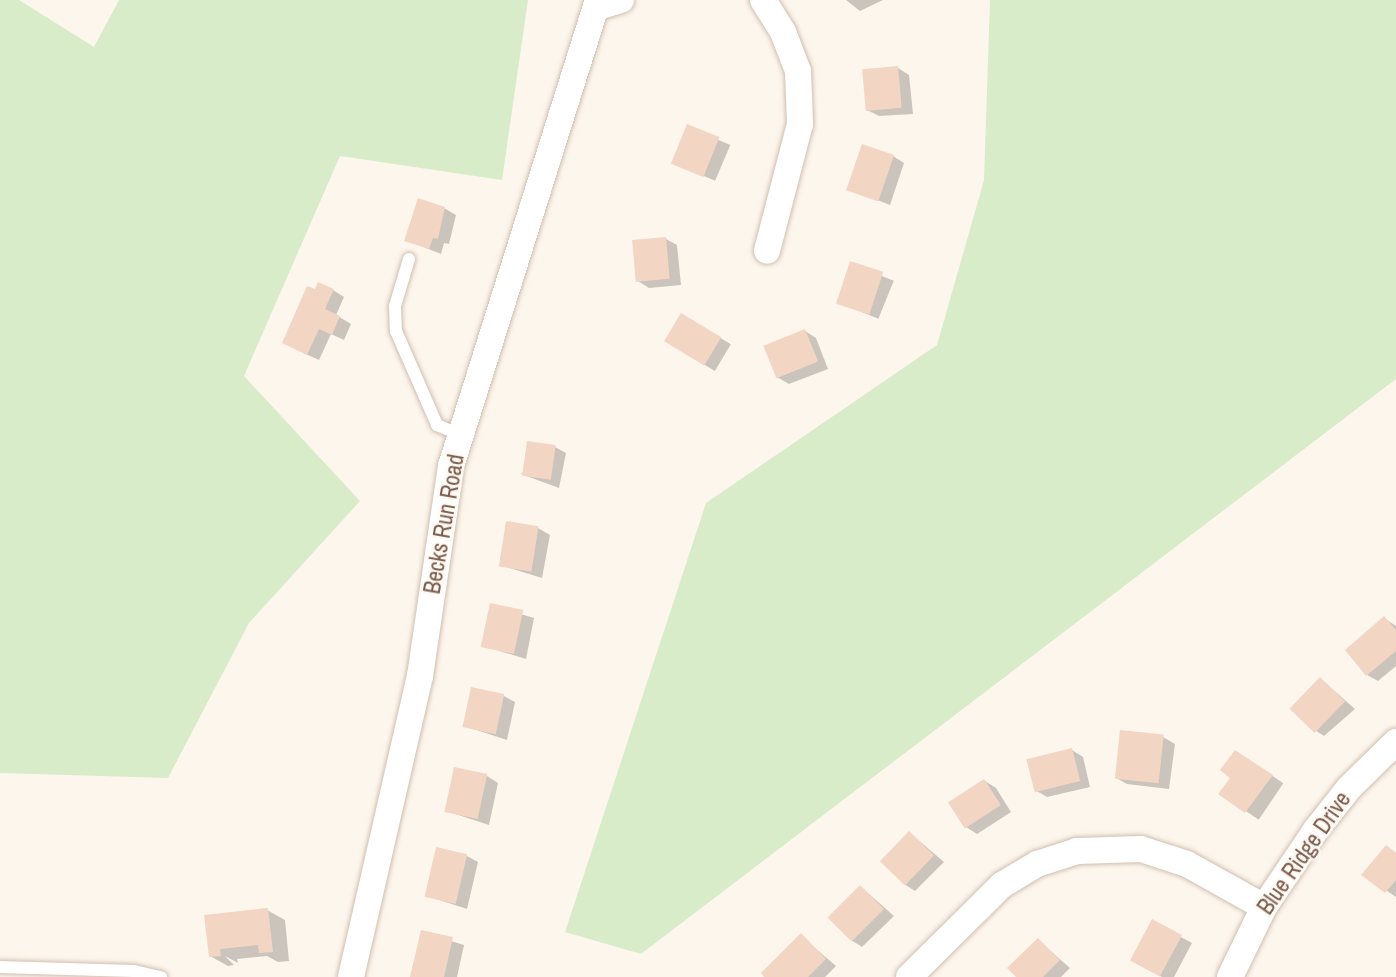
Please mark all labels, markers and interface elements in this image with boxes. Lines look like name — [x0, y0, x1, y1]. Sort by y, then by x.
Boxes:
street label: Becks Run Road — [418, 452, 470, 596]
street label: Blue Ridge Drive — [1252, 786, 1356, 920]

